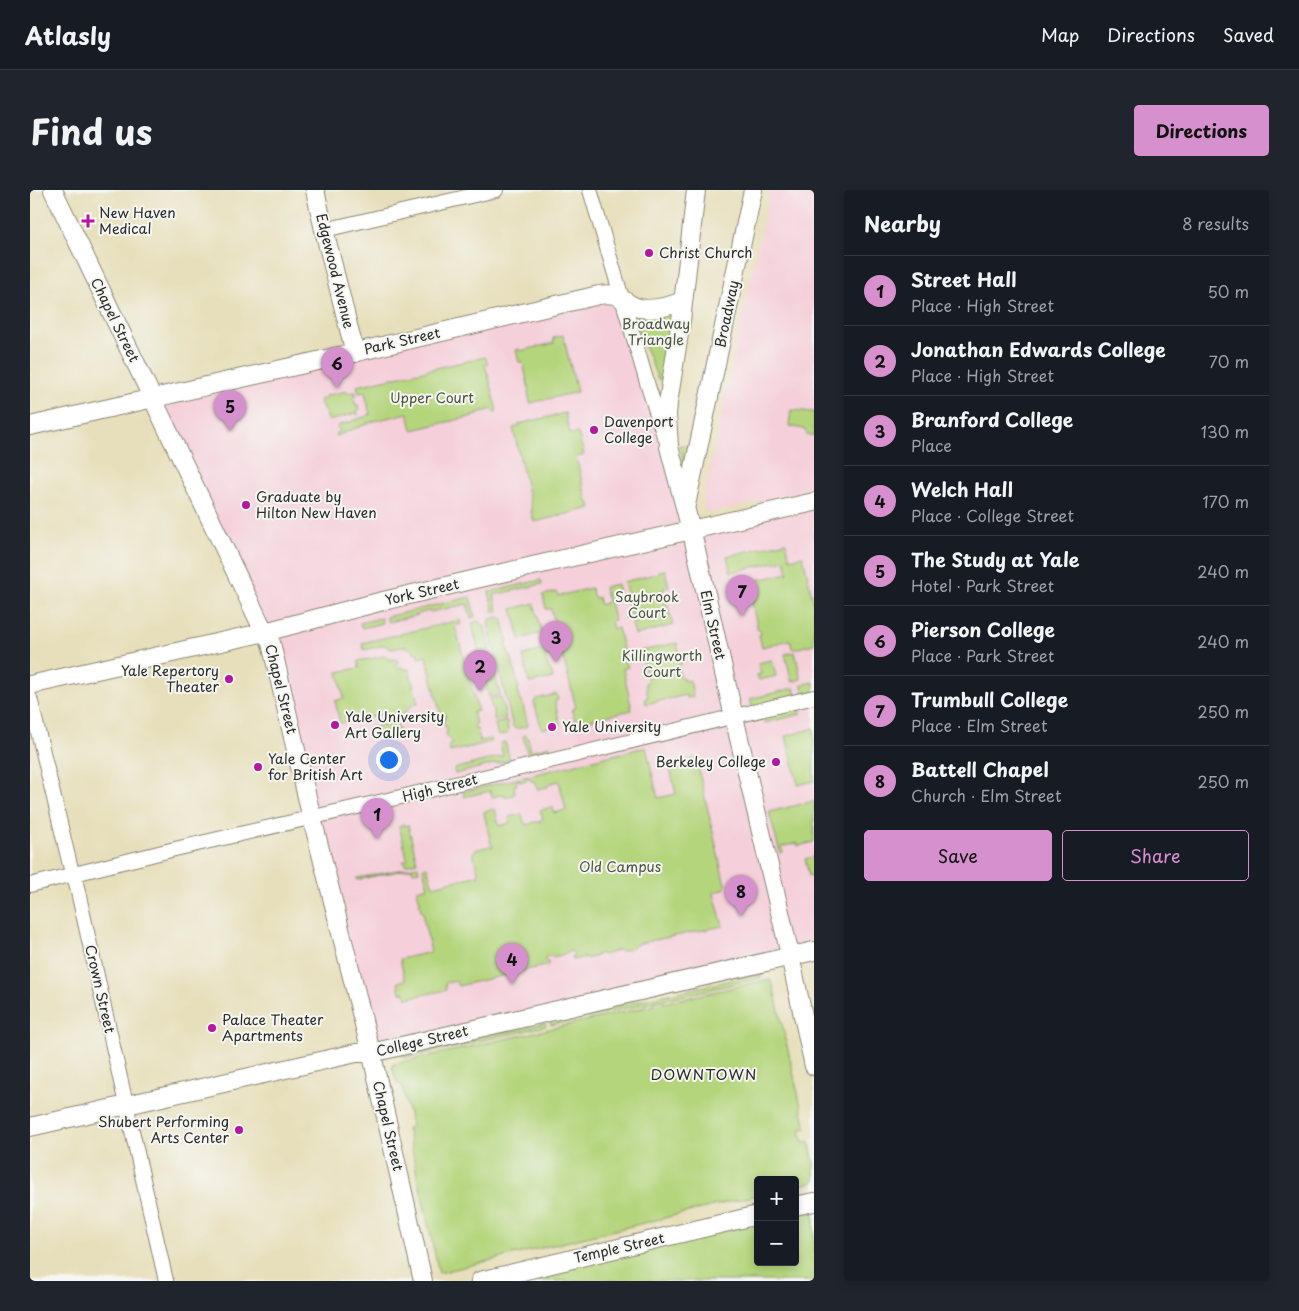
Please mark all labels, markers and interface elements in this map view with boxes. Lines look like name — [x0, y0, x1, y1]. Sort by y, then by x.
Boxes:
text: Atlasly — [25, 17, 111, 53]
text: Map — [1041, 21, 1079, 48]
text: Directions — [1107, 21, 1195, 48]
text: Saved — [1223, 21, 1274, 48]
text: Find us — [30, 104, 152, 157]
button: Directions — [1134, 105, 1269, 156]
place label: New Haven Medical — [99, 202, 176, 239]
text: Nearby — [864, 207, 941, 239]
street label: Edgewood Avenue — [311, 211, 360, 331]
text: 8 results — [1182, 211, 1249, 235]
marker: New Haven Medical — [81, 214, 95, 228]
place label: Christ Church — [659, 242, 752, 263]
marker: Christ Church — [643, 247, 655, 259]
text: Street Hall — [911, 265, 1016, 293]
street label: Chapel Street — [86, 274, 145, 366]
street label: Broadway — [709, 278, 744, 350]
text: 1 — [876, 279, 884, 303]
text: 50 m — [1208, 279, 1249, 303]
text: Place · High Street — [911, 293, 1054, 317]
park label: Broadway Triangle — [622, 313, 690, 350]
street label: Park Street — [362, 321, 442, 359]
text: Jonathan Edwards College — [911, 335, 1166, 363]
pin: 6 — [321, 347, 353, 388]
text: 2 — [874, 349, 886, 373]
text: 70 m — [1209, 349, 1249, 373]
text: Place · High Street — [911, 363, 1054, 387]
park label: Upper Court — [390, 387, 474, 408]
pin: 5 — [214, 390, 246, 431]
text: Branford College — [911, 405, 1073, 433]
place label: Davenport College — [604, 411, 674, 448]
text: 3 — [875, 419, 885, 443]
text: 130 m — [1201, 419, 1249, 443]
marker: Davenport College — [588, 424, 600, 436]
text: Place — [911, 433, 952, 457]
text: Welch Hall — [911, 475, 1013, 503]
place label: Graduate by Hilton New Haven — [256, 486, 377, 523]
text: 4 — [875, 489, 885, 513]
text: 170 m — [1203, 489, 1249, 513]
marker: Graduate by Hilton New Haven — [240, 499, 252, 511]
text: Place · College Street — [911, 503, 1074, 527]
text: The Study at Yale — [911, 545, 1079, 573]
text: 5 — [875, 559, 885, 583]
text: 240 m — [1197, 559, 1249, 583]
street label: York Street — [383, 573, 461, 610]
text: Hotel · Park Street — [911, 573, 1054, 597]
pin: 7 — [726, 575, 758, 616]
park label: Saybrook Court — [615, 586, 679, 623]
street label: Elm Street — [695, 588, 732, 662]
text: Pierson College — [911, 615, 1055, 643]
pin: 3 — [540, 621, 572, 662]
text: 6 — [874, 629, 886, 653]
text: 240 m — [1197, 629, 1249, 653]
street label: Chapel Street — [260, 642, 303, 736]
text: Place · Park Street — [911, 643, 1054, 667]
park label: Killingworth Court — [622, 645, 703, 682]
pin: 2 — [464, 650, 496, 691]
place label: Yale Repertory Theater — [121, 660, 219, 697]
marker: Yale Repertory Theater — [223, 673, 235, 685]
text: Trumbull College — [911, 685, 1068, 713]
text: 7 — [875, 699, 885, 723]
text: 250 m — [1198, 699, 1249, 723]
place label: Yale University Art Gallery — [345, 706, 444, 743]
text: Place · Elm Street — [911, 713, 1047, 737]
place label: Yale University — [562, 716, 661, 737]
marker: Yale University Art Gallery — [329, 719, 341, 731]
marker: Yale University — [546, 721, 558, 733]
your location — [376, 747, 402, 773]
place label: Yale Center for British Art — [268, 748, 363, 785]
place label: Berkeley College — [656, 751, 766, 772]
text: Battell Chapel — [911, 755, 1049, 783]
marker: Berkeley College — [770, 756, 782, 768]
marker: Yale Center for British Art — [252, 761, 264, 773]
street label: High Street — [400, 768, 480, 807]
text: 8 — [875, 769, 885, 793]
text: 250 m — [1198, 769, 1249, 793]
text: Church · Elm Street — [911, 783, 1062, 807]
pin: 1 — [361, 798, 393, 839]
button: Save — [864, 830, 1052, 881]
button: Share — [1062, 830, 1249, 881]
park label: Old Campus — [579, 856, 661, 877]
pin: 8 — [725, 875, 757, 916]
street label: Crown Street — [80, 943, 121, 1035]
pin: 4 — [496, 943, 528, 984]
place label: Palace Theater Apartments — [222, 1009, 324, 1046]
street label: College Street — [374, 1020, 470, 1061]
marker: Palace Theater Apartments — [206, 1022, 218, 1034]
district label: DOWNTOWN — [650, 1062, 758, 1085]
street label: Chapel Street — [368, 1079, 409, 1173]
place label: Shubert Performing Arts Center — [98, 1111, 229, 1148]
marker: Shubert Performing Arts Center — [233, 1124, 245, 1136]
map controls — [754, 1176, 799, 1266]
button: + — [754, 1176, 799, 1221]
button: − — [754, 1221, 799, 1266]
street label: Temple Street — [572, 1227, 667, 1268]

